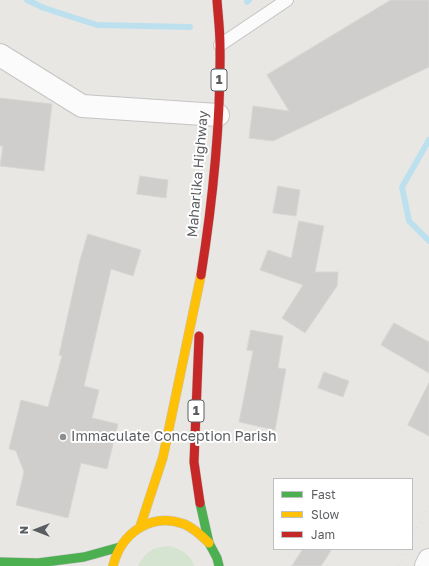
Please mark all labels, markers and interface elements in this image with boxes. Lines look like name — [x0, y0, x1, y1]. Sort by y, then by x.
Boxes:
road number: 1 — [211, 69, 227, 91]
street label: Maharlika Highway — [184, 110, 212, 238]
road number: 1 — [188, 400, 204, 422]
place label: Immaculate Conception Parish — [71, 429, 277, 445]
marker: Immaculate Conception Parish — [58, 432, 68, 442]
legend — [273, 478, 413, 550]
text: Fast — [311, 487, 336, 502]
text: Slow — [311, 507, 339, 522]
north arrow — [16, 510, 56, 550]
text: N — [17, 526, 30, 534]
text: Jam — [311, 527, 335, 542]

